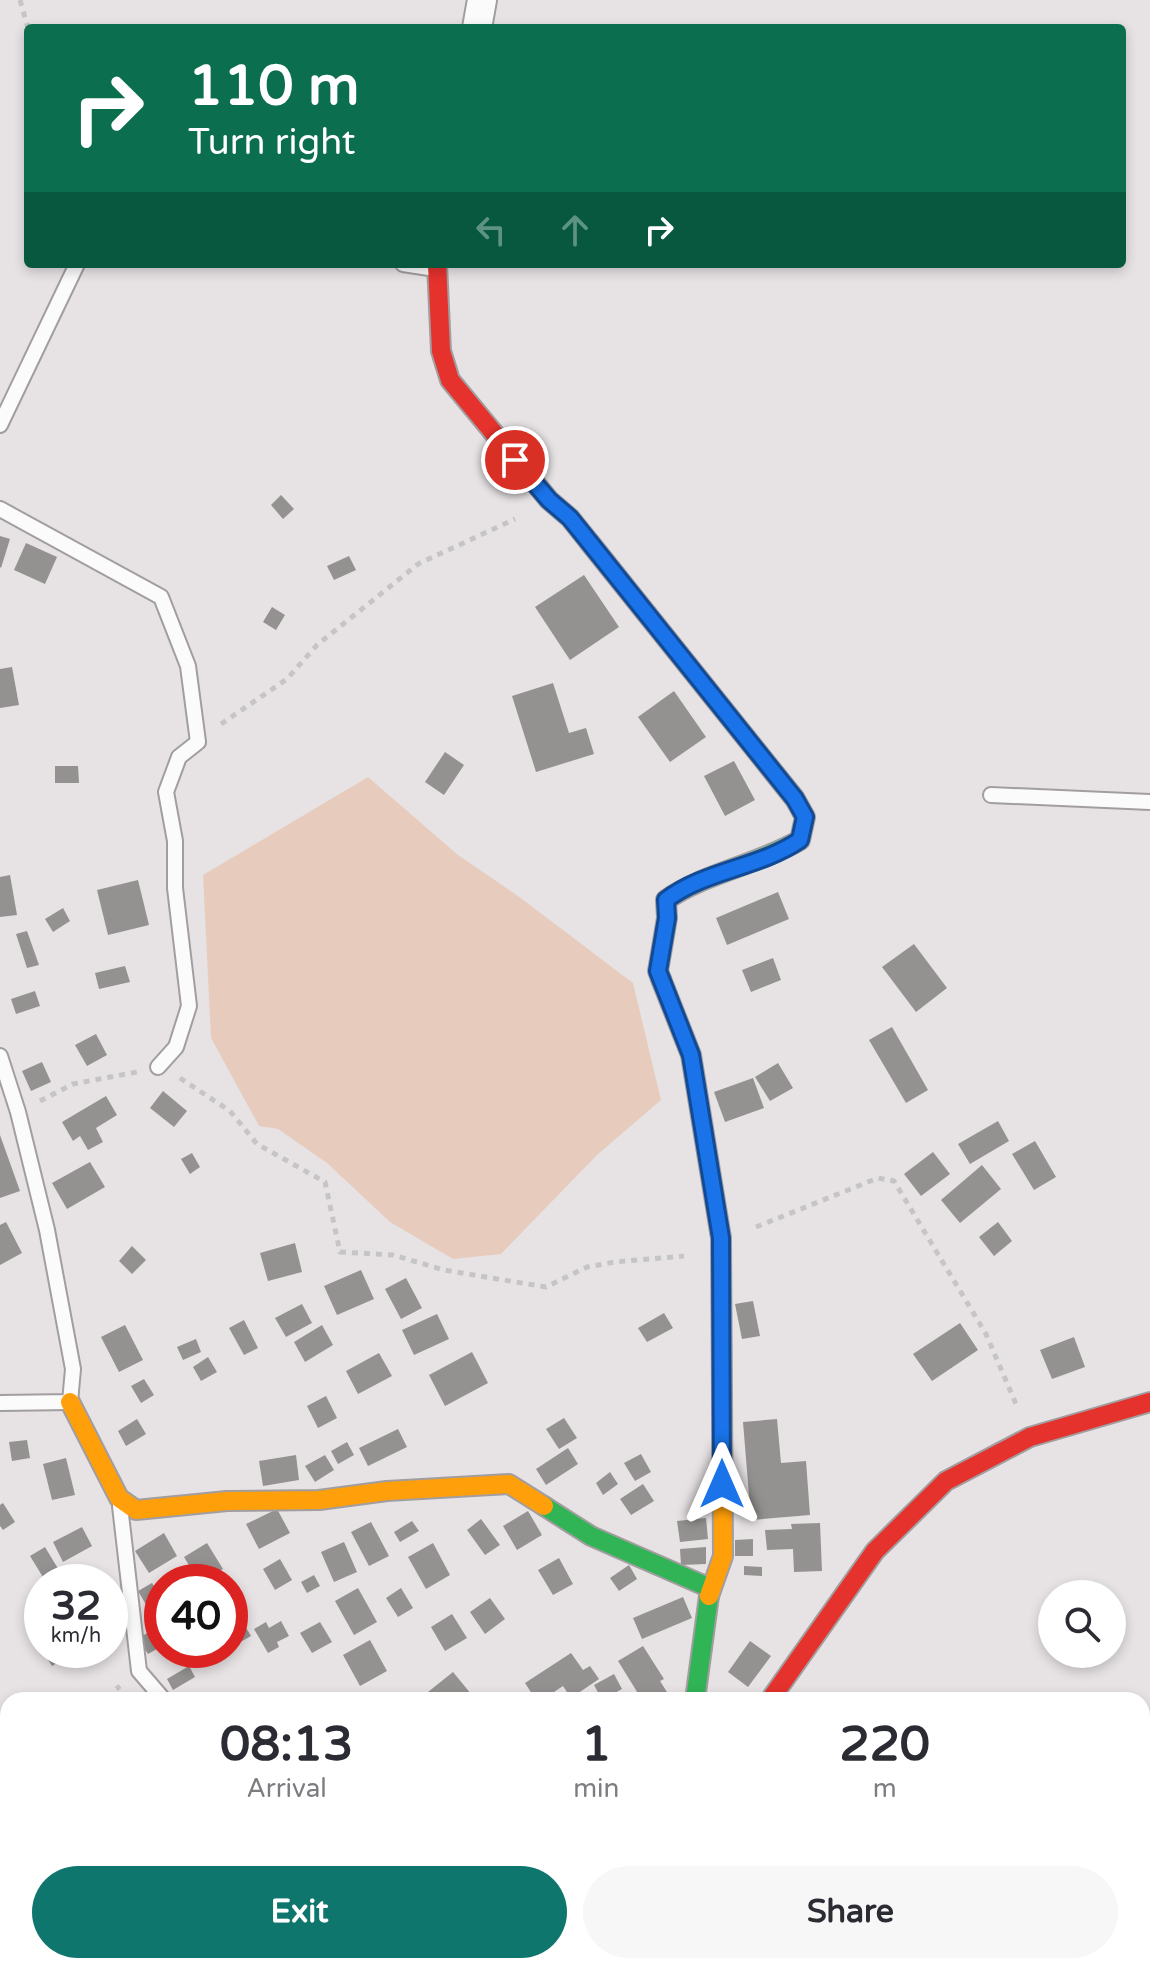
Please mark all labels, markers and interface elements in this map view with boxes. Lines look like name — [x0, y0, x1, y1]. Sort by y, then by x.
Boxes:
text: 110 m — [188, 53, 359, 120]
icon: right — [56, 56, 160, 160]
text: Turn right — [188, 121, 355, 164]
icon: left — [469, 208, 513, 252]
icon: ahead — [553, 208, 597, 252]
icon: right — [637, 208, 681, 252]
pin — [481, 426, 549, 494]
icon: arrive — [493, 438, 537, 482]
position arrow — [680, 1442, 764, 1526]
speed limit sign: 40 — [144, 1564, 248, 1668]
map controls — [1038, 1580, 1126, 1668]
button: search — [1038, 1580, 1126, 1668]
text: 32 — [51, 1582, 101, 1630]
text: km/h — [51, 1624, 101, 1648]
text: 08:13 — [220, 1716, 353, 1774]
text: 1 — [581, 1716, 611, 1774]
text: 220 — [839, 1716, 930, 1774]
text: Arrival — [246, 1773, 327, 1804]
text: min — [573, 1773, 619, 1804]
text: m — [873, 1773, 897, 1804]
button: Exit — [32, 1866, 567, 1958]
button: Share — [583, 1866, 1118, 1958]

